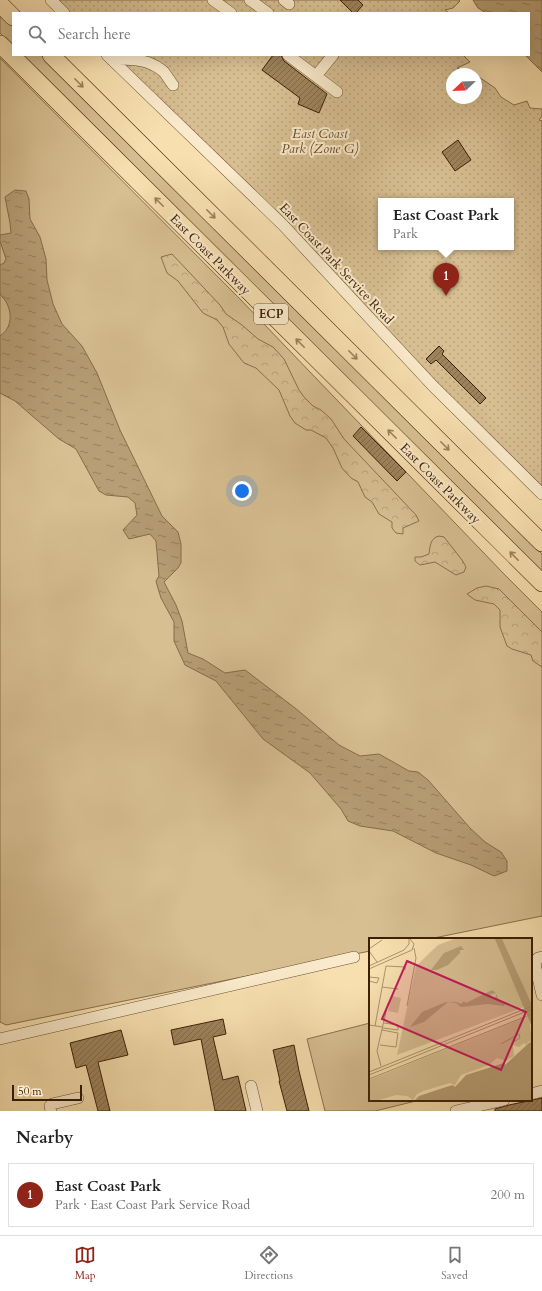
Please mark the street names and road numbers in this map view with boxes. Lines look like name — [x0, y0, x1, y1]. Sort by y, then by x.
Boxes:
street label: East Coast Park Service Road — [275, 199, 397, 328]
street label: East Coast Parkway — [166, 210, 255, 299]
road number: ECP — [254, 304, 288, 324]
street label: East Coast Parkway — [396, 439, 485, 528]

